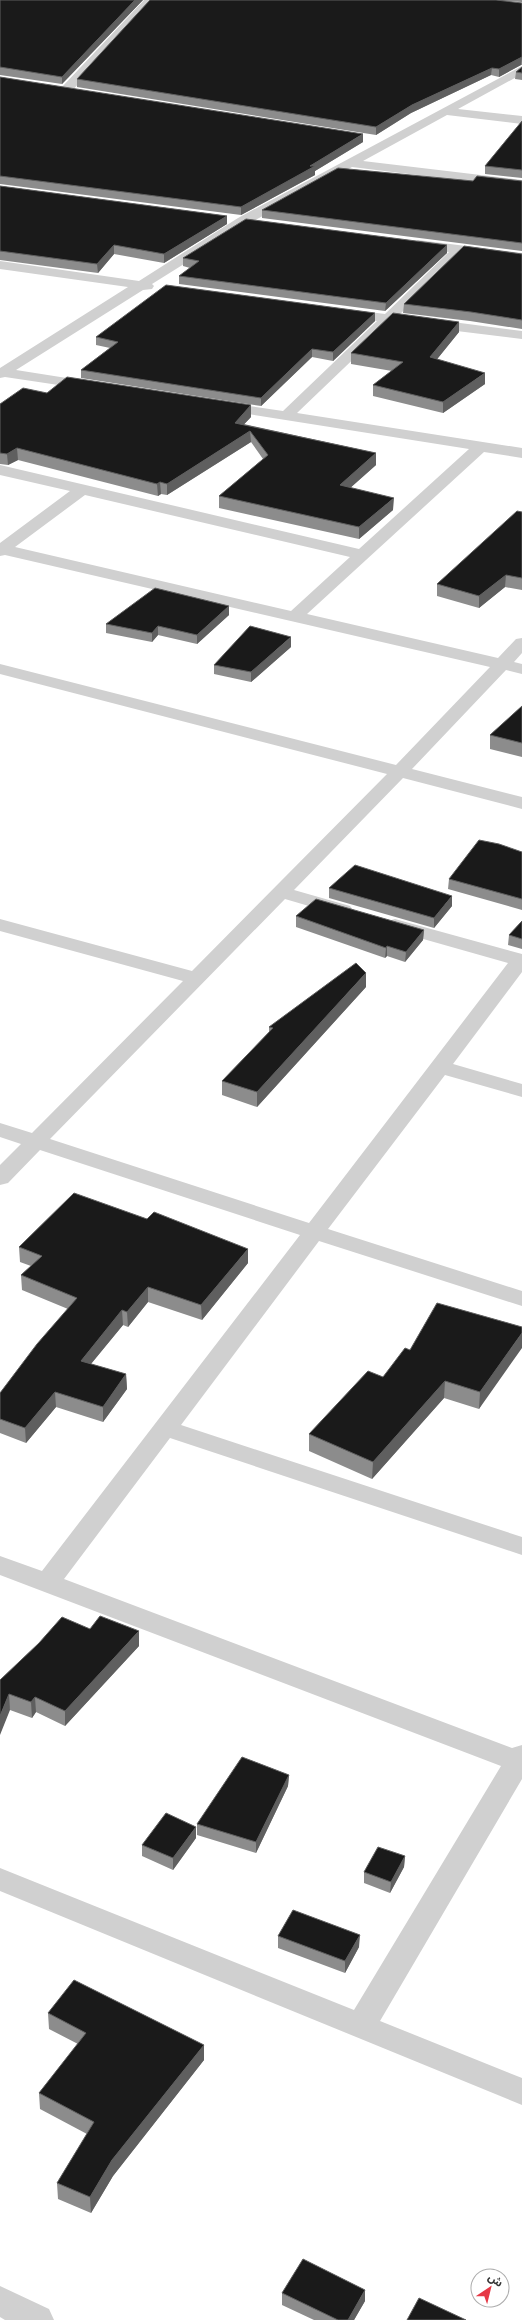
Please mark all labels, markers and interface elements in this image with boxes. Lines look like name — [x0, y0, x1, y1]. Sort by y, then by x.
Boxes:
north arrow — [470, 2268, 510, 2308]
text: ش — [485, 2271, 505, 2291]

